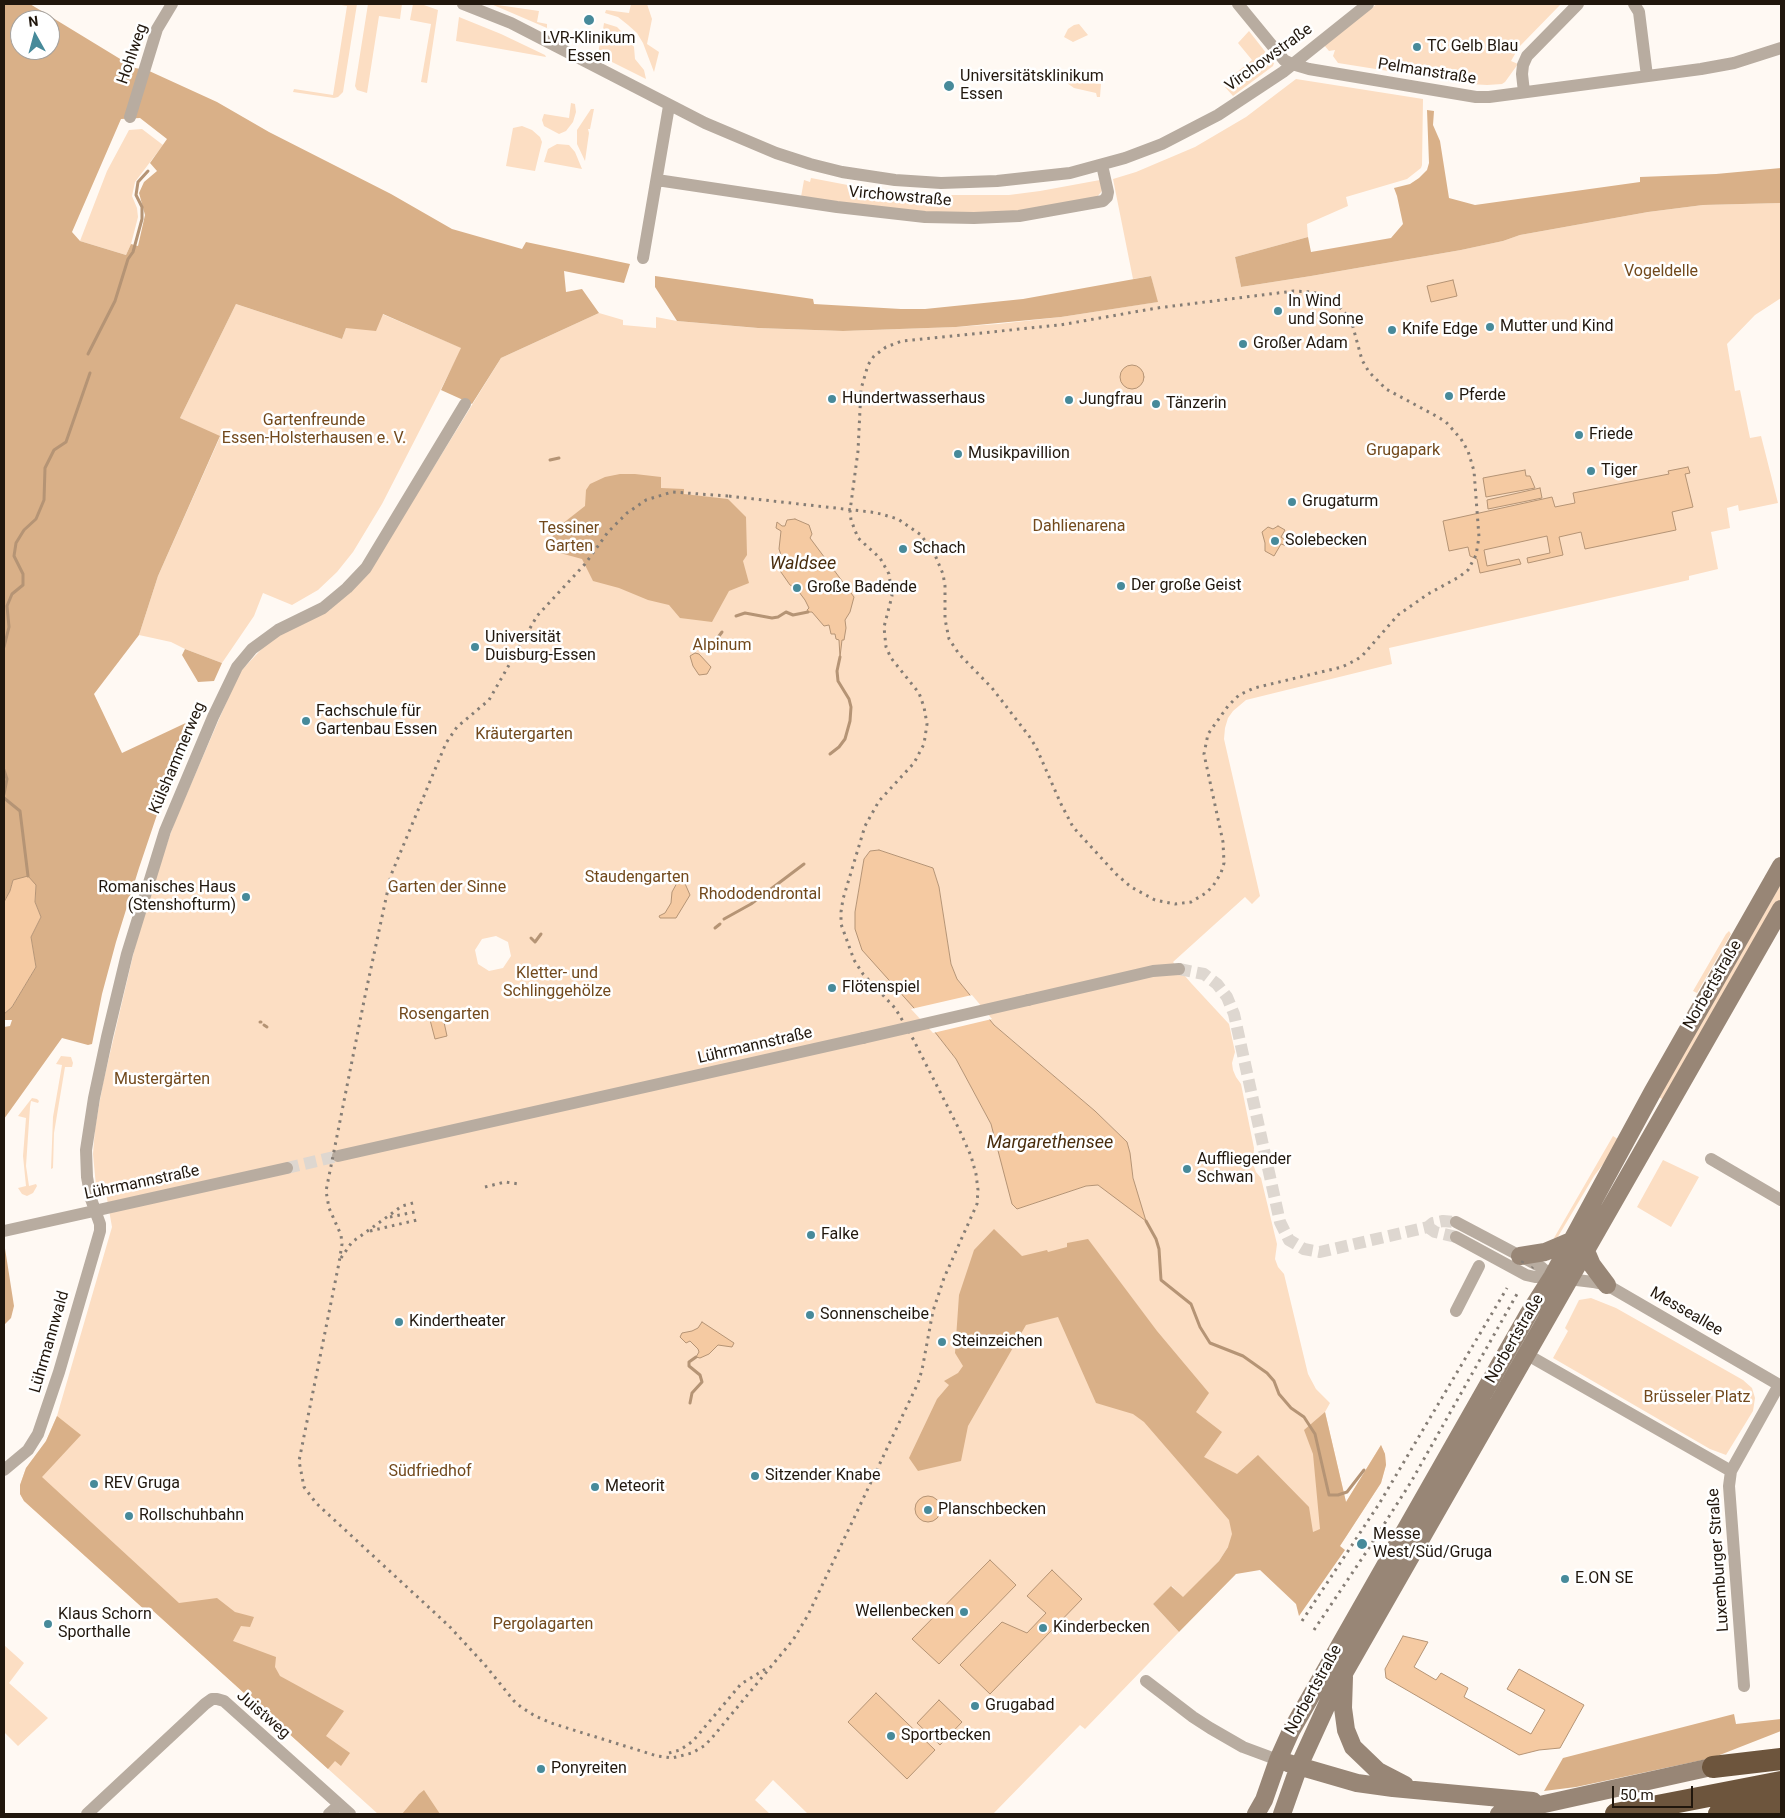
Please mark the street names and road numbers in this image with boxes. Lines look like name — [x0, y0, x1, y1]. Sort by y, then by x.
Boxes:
street label: Virchowstraße — [1222, 20, 1316, 96]
street label: Hohlweg — [114, 21, 152, 87]
street label: Pelmanstraße — [1376, 55, 1478, 89]
street label: Virchowstraße — [848, 183, 952, 211]
street label: Külshammerweg — [146, 699, 210, 817]
street label: Norbertstraße — [1680, 937, 1746, 1033]
street label: Lührmannstraße — [696, 1023, 814, 1069]
street label: Lührmannstraße — [83, 1161, 201, 1205]
street label: Messeallee — [1646, 1283, 1726, 1341]
street label: Lührmannwald — [26, 1289, 74, 1395]
street label: Norbertstraße — [1482, 1291, 1548, 1387]
street label: Luxemburger Straße — [1704, 1488, 1734, 1632]
street label: Norbertstraße — [1281, 1642, 1347, 1738]
street label: Juistweg — [232, 1687, 294, 1743]

